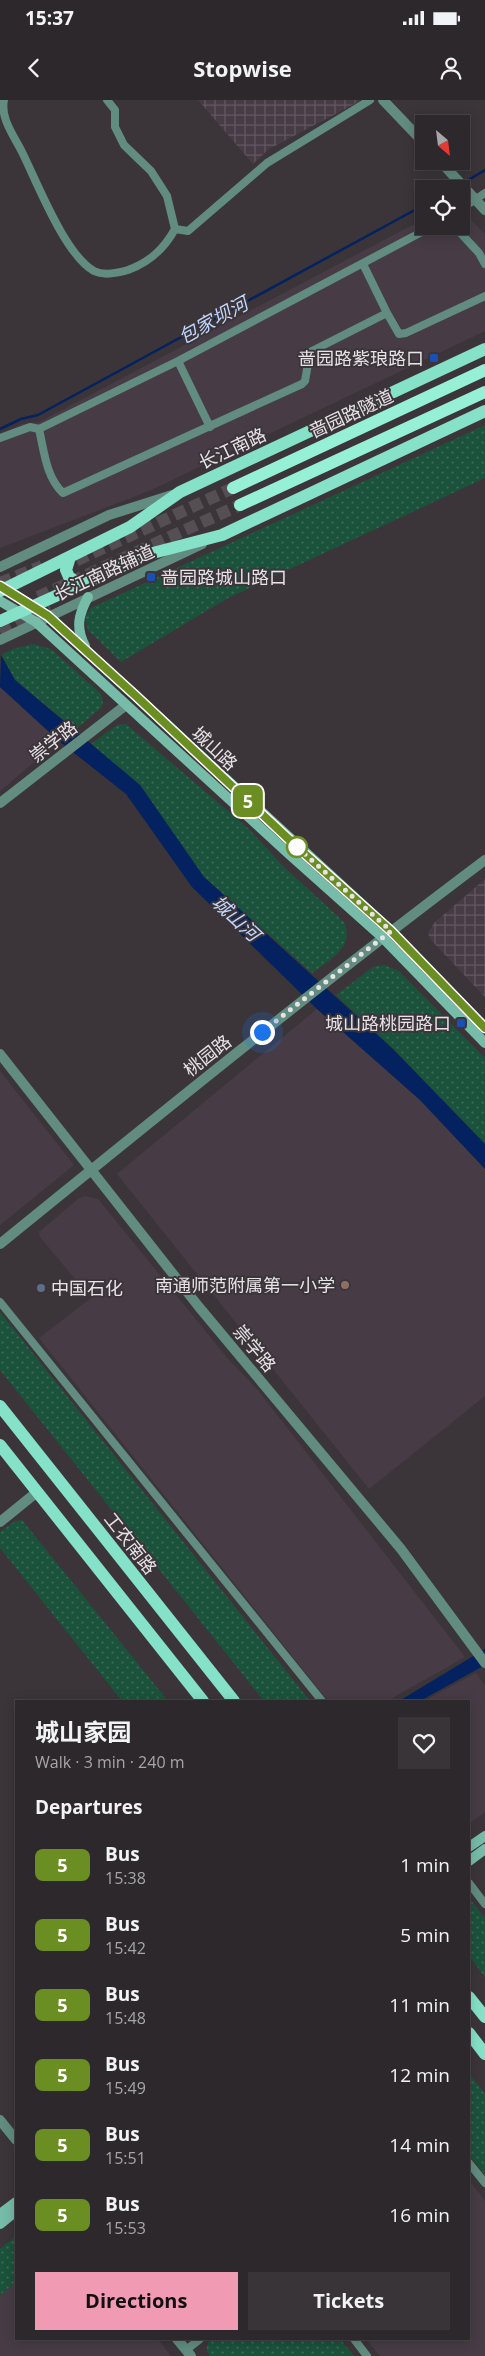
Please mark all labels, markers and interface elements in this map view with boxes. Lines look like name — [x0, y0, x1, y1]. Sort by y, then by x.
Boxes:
text: 15:37 — [25, 5, 74, 31]
text: Stopwise — [193, 53, 292, 83]
icon: back — [20, 54, 48, 82]
icon: person — [437, 54, 465, 82]
north arrow — [415, 115, 470, 170]
map controls — [415, 115, 470, 235]
button: locate — [415, 180, 470, 235]
water label: 包家坝河 — [173, 288, 256, 350]
place label: 啬园路紫琅路口 — [298, 346, 424, 370]
marker: 啬园路紫琅路口 — [428, 352, 440, 364]
street label: 啬园路隧道 — [305, 383, 397, 443]
street label: 长江南路 — [194, 422, 270, 474]
street label: 长江南路辅道 — [50, 538, 158, 606]
place label: 啬园路城山路口 — [161, 565, 287, 589]
marker: 啬园路城山路口 — [145, 571, 157, 583]
street label: 崇学路 — [24, 715, 82, 767]
street label: 城山路 — [187, 721, 243, 775]
line badge: 5 — [232, 785, 264, 817]
text: 5 — [243, 789, 253, 813]
unlabelled marker — [286, 836, 308, 858]
water label: 城山河 — [206, 889, 269, 950]
place label: 城山路桃园路口 — [325, 1011, 451, 1035]
marker: 城山路桃园路口 — [455, 1017, 467, 1029]
your location — [250, 1020, 275, 1045]
street label: 桃园路 — [178, 1029, 236, 1081]
place label: 南通师范附属第一小学 — [155, 1273, 335, 1297]
place label: 中国石化 — [51, 1276, 123, 1300]
marker: 南通师范附属第一小学 — [339, 1279, 351, 1291]
marker: 中国石化 — [35, 1282, 47, 1294]
street label: 崇学路 — [228, 1320, 282, 1376]
street label: 工农南路 — [99, 1507, 163, 1579]
text: 城山家园 — [35, 1715, 131, 1748]
button: heart — [398, 1717, 450, 1769]
text: Walk · 3 min · 240 m — [35, 1751, 185, 1773]
text: Departures — [35, 1794, 142, 1820]
text: Bus — [105, 1841, 140, 1867]
text: 1 min — [400, 1852, 450, 1878]
text: 5 — [57, 1853, 68, 1877]
text: 15:38 — [105, 1867, 146, 1889]
text: Bus — [105, 1911, 140, 1937]
text: 5 min — [400, 1922, 450, 1948]
text: 5 — [57, 1923, 68, 1947]
text: 15:42 — [105, 1937, 146, 1959]
text: Bus — [105, 1981, 140, 2007]
text: 11 min — [389, 1992, 450, 2018]
text: 5 — [57, 1993, 68, 2017]
text: 15:48 — [105, 2007, 146, 2029]
text: Bus — [105, 2051, 140, 2077]
text: 12 min — [389, 2062, 450, 2088]
text: 5 — [57, 2063, 68, 2087]
text: 15:49 — [105, 2077, 146, 2099]
text: Bus — [105, 2121, 140, 2147]
text: 14 min — [389, 2132, 450, 2158]
text: 5 — [57, 2133, 68, 2157]
text: 15:51 — [105, 2147, 146, 2169]
text: Bus — [105, 2191, 140, 2217]
text: 16 min — [389, 2202, 450, 2228]
text: 5 — [57, 2203, 68, 2227]
text: 15:53 — [105, 2217, 146, 2239]
button: Directions — [35, 2272, 238, 2330]
button: Tickets — [248, 2272, 450, 2330]

